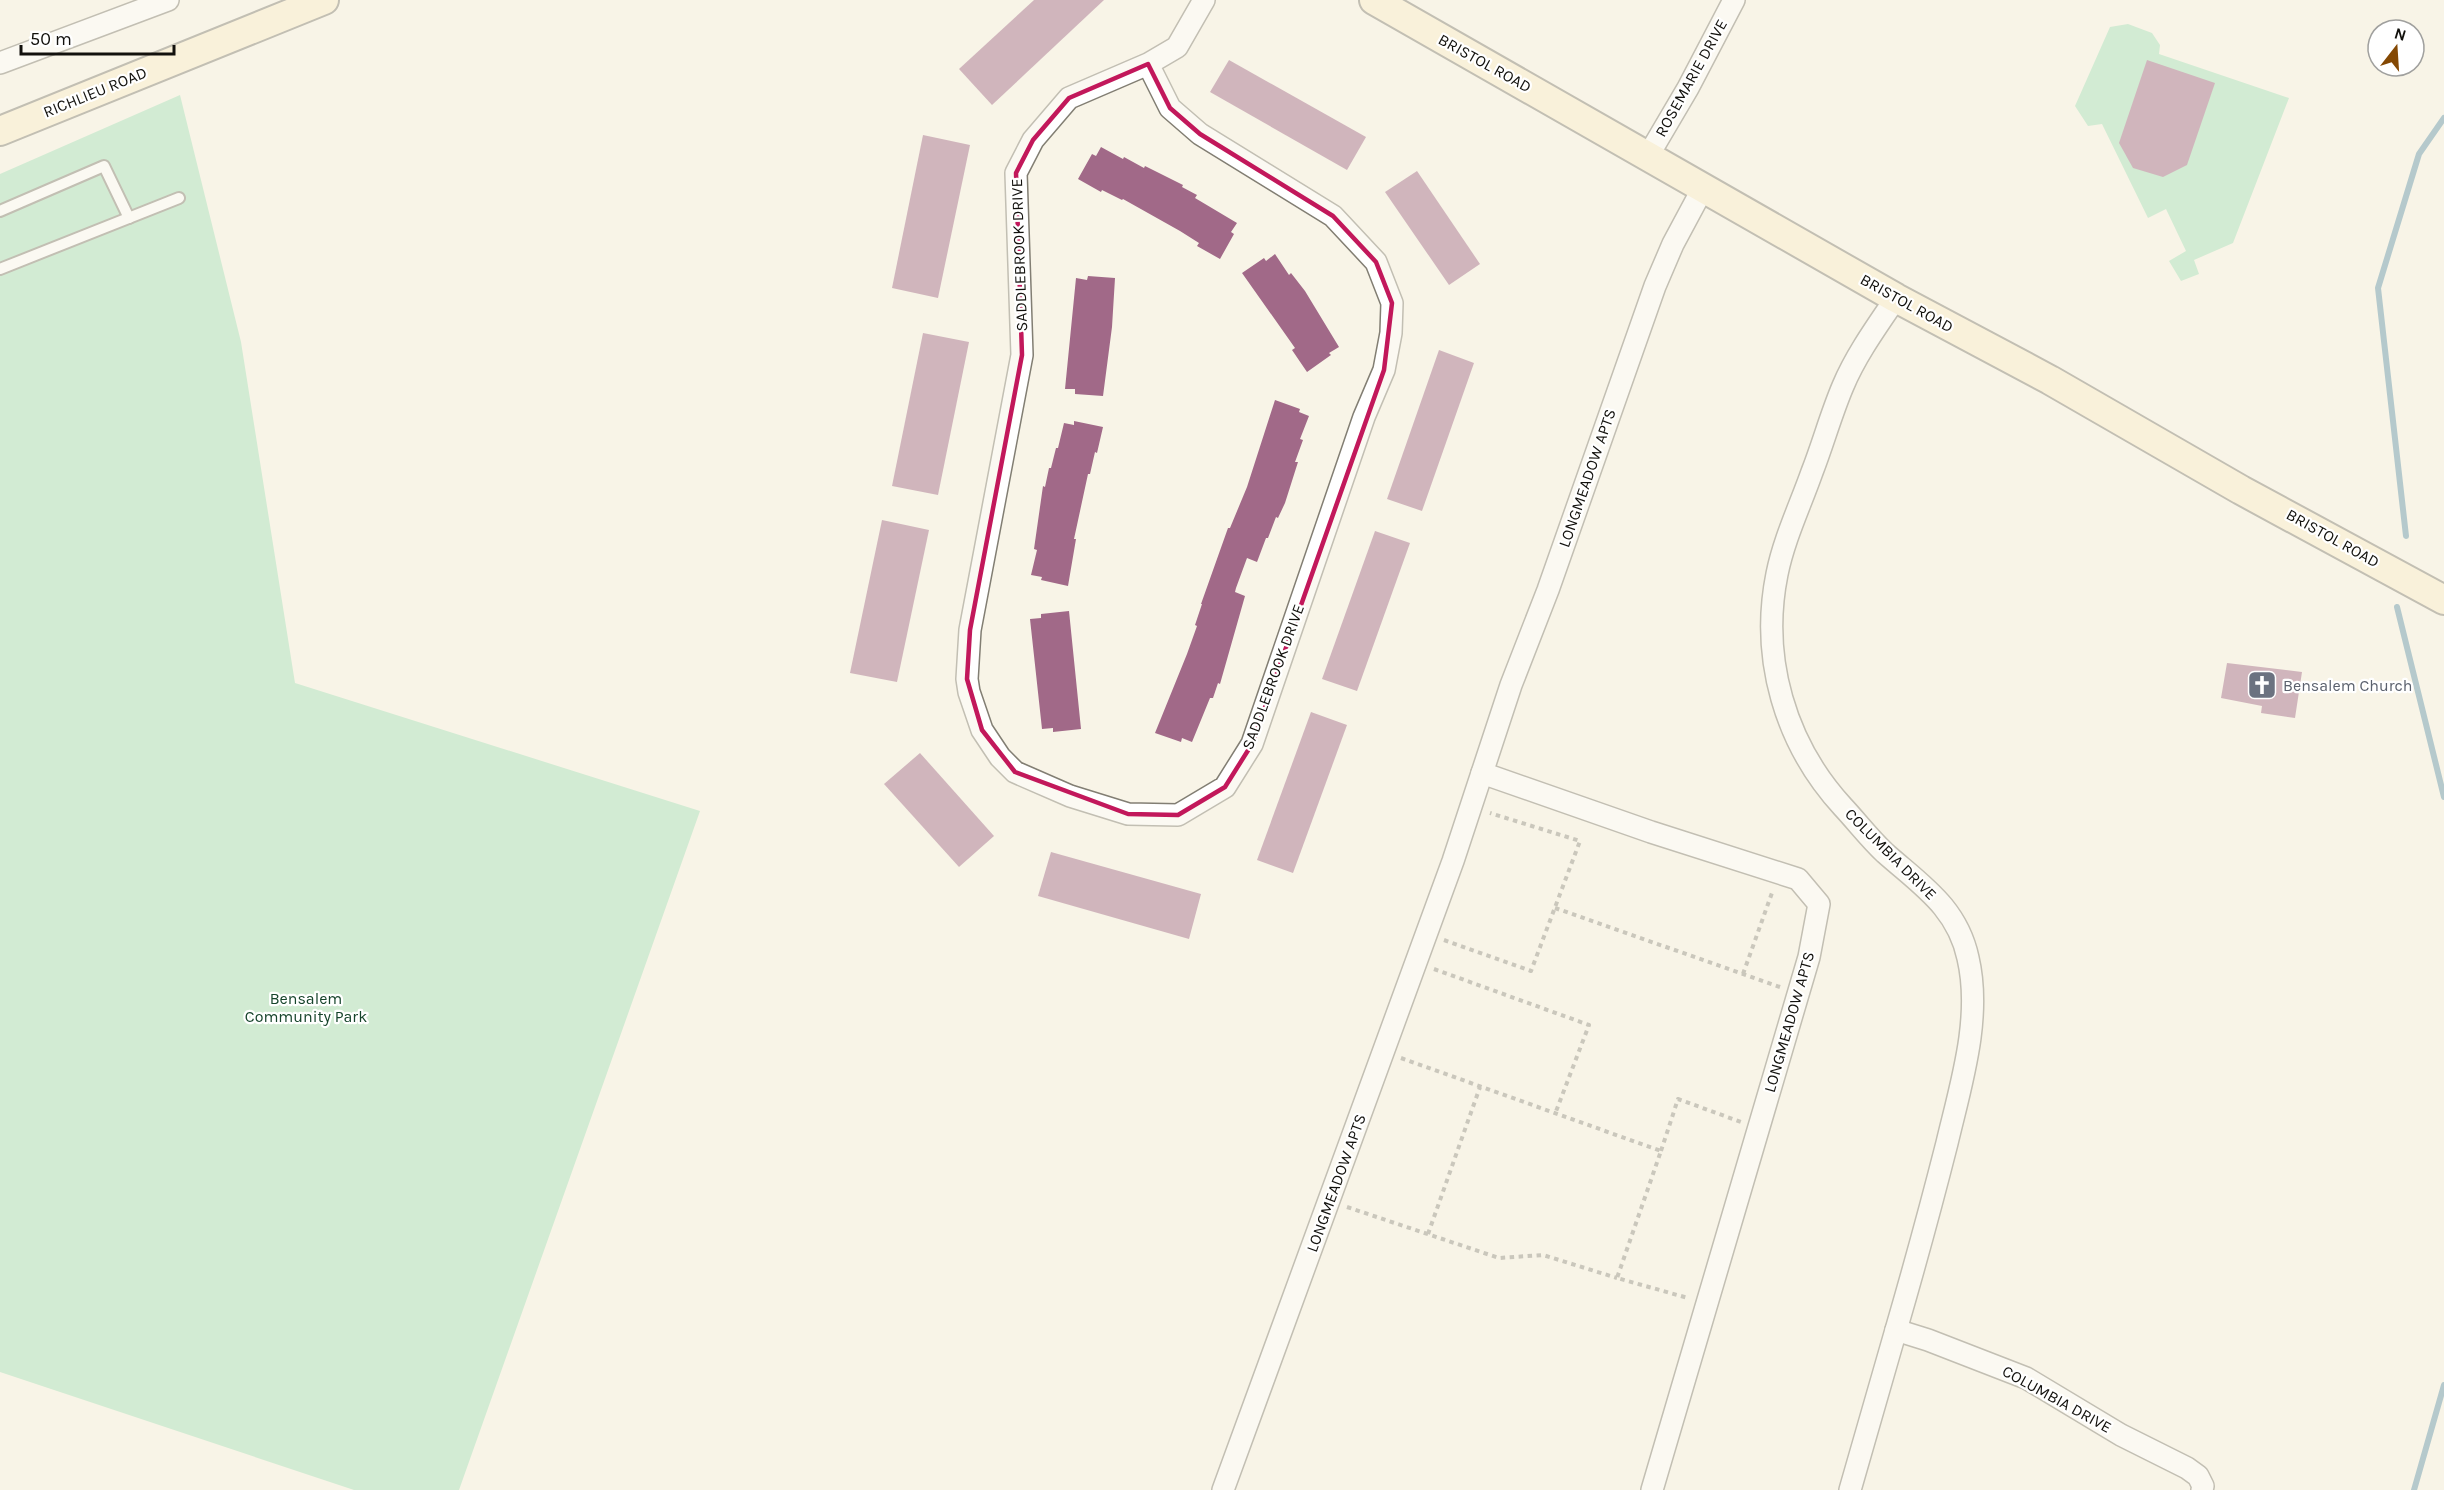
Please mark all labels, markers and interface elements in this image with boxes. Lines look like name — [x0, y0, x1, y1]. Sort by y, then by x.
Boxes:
street label: ROSEMARIE DRIVE — [1651, 16, 1731, 140]
scale bar — [21, 18, 174, 56]
north arrow — [2366, 18, 2426, 78]
text: N — [2392, 23, 2409, 45]
text: 50 m — [30, 28, 72, 50]
street label: BRISTOL ROAD — [1435, 30, 1535, 96]
street label: RICHLIEU ROAD — [41, 63, 149, 121]
street label: SADDLEBROOK DRIVE — [1007, 178, 1031, 332]
street label: BRISTOL ROAD — [1857, 270, 1957, 336]
street label: LONGMEADOW APTS — [1554, 406, 1620, 550]
street label: BRISTOL ROAD — [2283, 505, 2383, 571]
street label: SADDLEBROOK DRIVE — [1238, 602, 1308, 752]
church icon: Bensalem Church — [2246, 669, 2278, 701]
place label: Bensalem Church — [2283, 676, 2412, 695]
street label: COLUMBIA DRIVE — [1841, 804, 1941, 904]
street label: LONGMEADOW APTS — [1760, 949, 1818, 1095]
park label: Bensalem Community Park — [245, 989, 367, 1026]
street label: LONGMEADOW APTS — [1302, 1111, 1370, 1255]
street label: COLUMBIA DRIVE — [1999, 1361, 2115, 1437]

